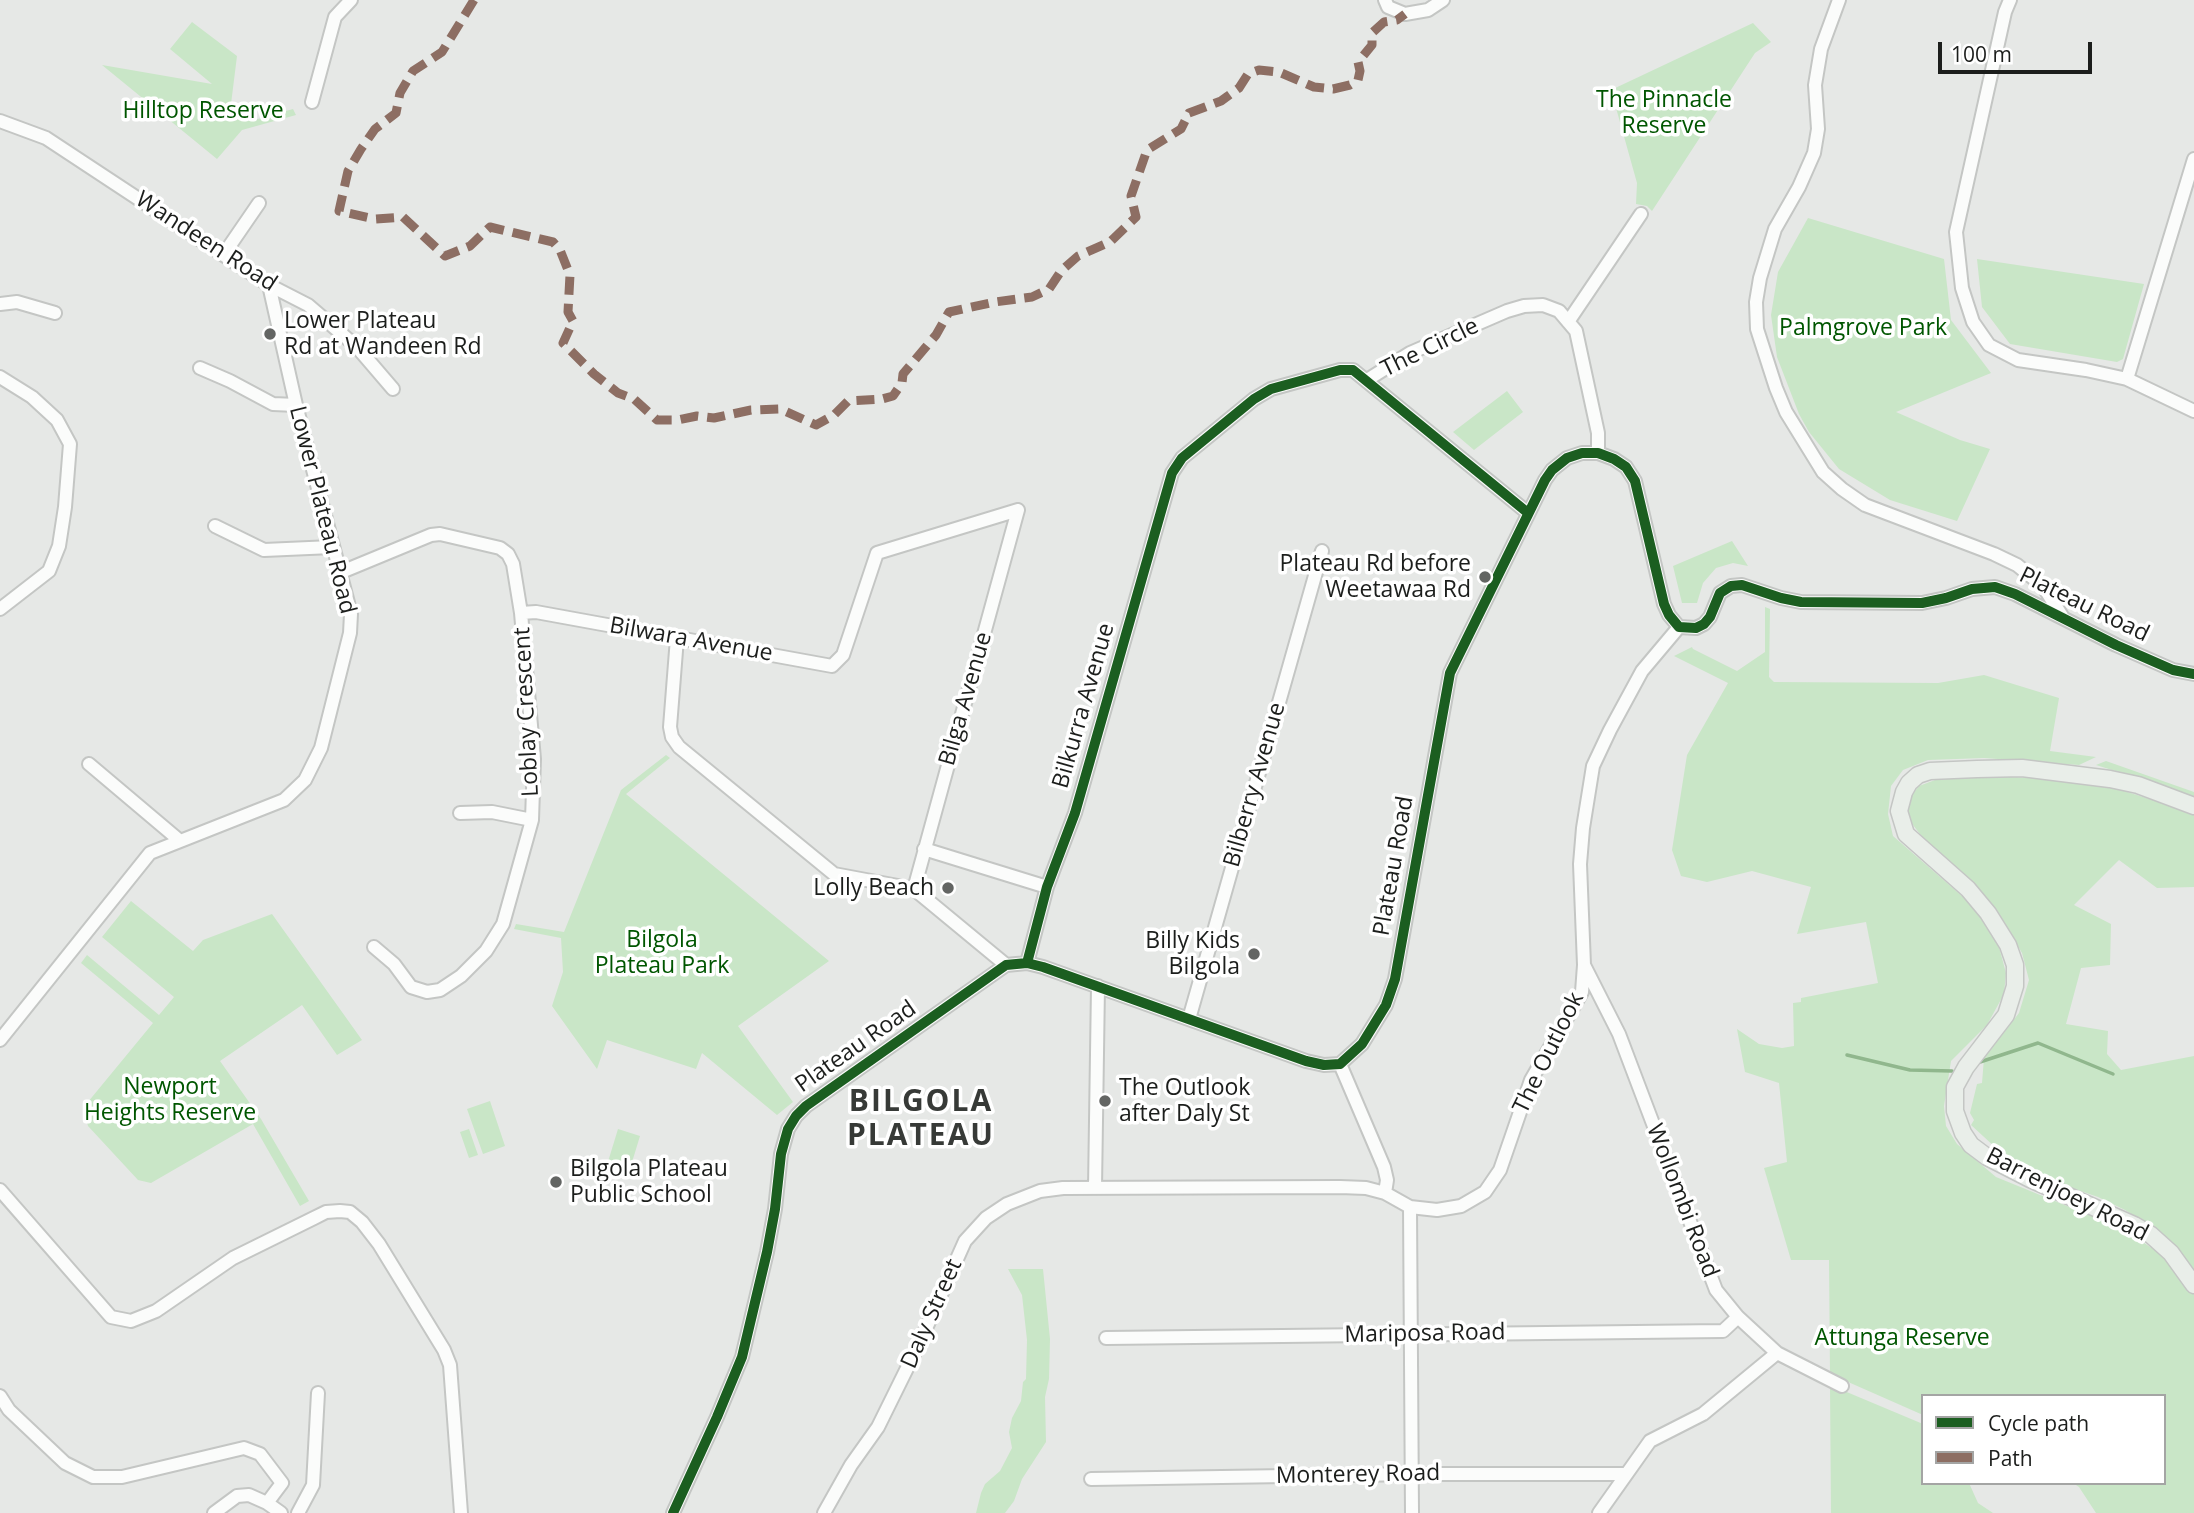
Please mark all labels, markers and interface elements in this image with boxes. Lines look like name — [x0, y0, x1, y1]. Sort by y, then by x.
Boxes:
scale bar — [1942, 28, 2096, 72]
text: 100 m — [1951, 40, 2012, 68]
park label: The Pinnacle Reserve — [1596, 86, 1732, 140]
park label: Hilltop Reserve — [122, 97, 284, 125]
street label: Wandeen Road — [130, 186, 282, 298]
place label: Lower Plateau Rd at Wandeen Rd — [284, 307, 482, 361]
street label: The Circle — [1377, 313, 1483, 383]
park label: Palmgrove Park — [1779, 314, 1947, 342]
marker: Lower Plateau Rd at Wandeen Rd — [262, 326, 278, 342]
street label: Lower Plateau Road — [283, 403, 361, 617]
place label: Plateau Rd before Weetawaa Rd — [1279, 550, 1471, 604]
street label: Plateau Road — [2014, 562, 2154, 648]
marker: Plateau Rd before Weetawaa Rd — [1477, 569, 1493, 585]
street label: Bilwara Avenue — [607, 612, 775, 668]
street label: Bilkurra Avenue — [1047, 620, 1121, 792]
street label: Loblay Crescent — [509, 626, 545, 798]
street label: Bilga Avenue — [934, 629, 998, 769]
street label: Bilberry Avenue — [1218, 700, 1292, 870]
street label: Plateau Road — [1368, 794, 1420, 938]
place label: Lolly Beach — [813, 874, 934, 902]
marker: Lolly Beach — [940, 880, 956, 896]
park label: Bilgola Plateau Park — [595, 926, 729, 980]
place label: Billy Kids Bilgola — [1145, 927, 1240, 981]
marker: Billy Kids Bilgola — [1246, 946, 1262, 962]
street label: The Outlook — [1508, 988, 1590, 1118]
street label: Plateau Road — [790, 995, 922, 1099]
park label: Newport Heights Reserve — [84, 1073, 256, 1127]
place label: The Outlook after Daly St — [1119, 1074, 1250, 1128]
district label: BILGOLA PLATEAU — [848, 1084, 994, 1154]
marker: The Outlook after Daly St — [1097, 1093, 1113, 1109]
street label: Wollombi Road — [1640, 1120, 1724, 1282]
street label: Barrenjoey Road — [1981, 1142, 2153, 1248]
place label: Bilgola Plateau Public School — [570, 1155, 728, 1209]
marker: Bilgola Plateau Public School — [548, 1174, 564, 1190]
street label: Daly Street — [896, 1255, 968, 1373]
street label: Mariposa Road — [1344, 1319, 1506, 1349]
park label: Attunga Reserve — [1814, 1324, 1990, 1352]
legend — [1921, 1394, 2166, 1485]
text: Cycle path — [1988, 1409, 2089, 1437]
text: Path — [1988, 1444, 2033, 1472]
street label: Monterey Road — [1276, 1460, 1440, 1490]

